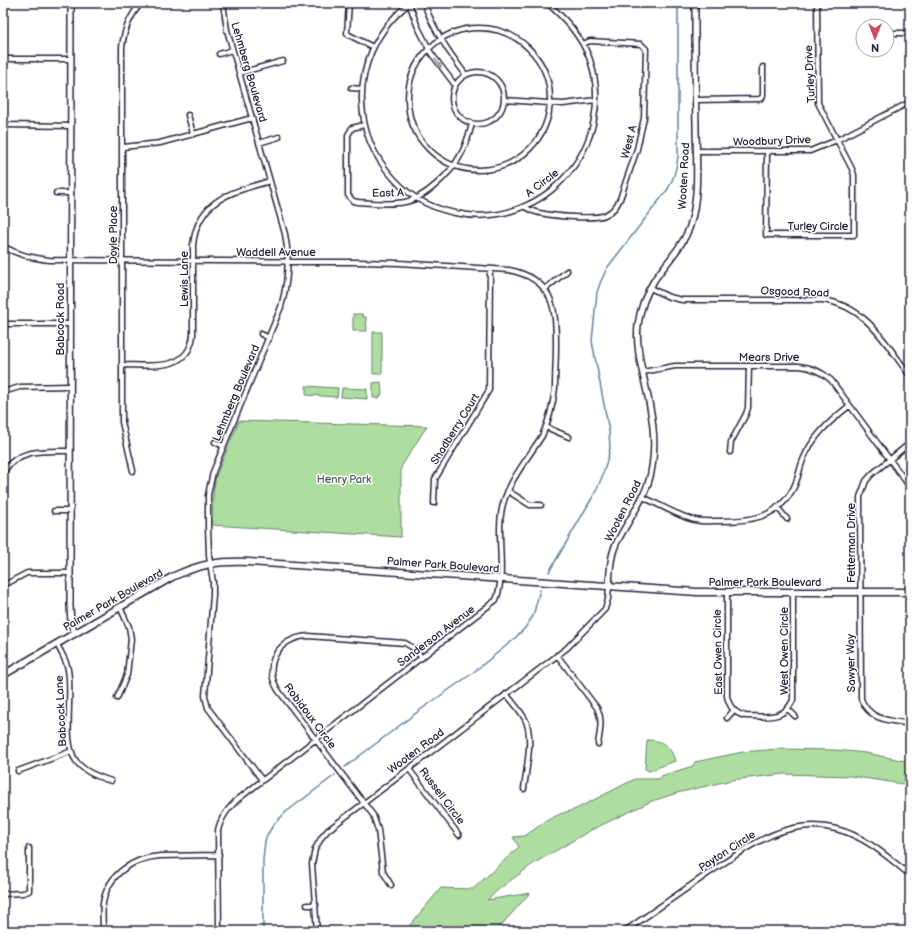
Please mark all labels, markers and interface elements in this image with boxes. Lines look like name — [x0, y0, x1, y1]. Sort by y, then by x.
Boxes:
north arrow — [855, 18, 895, 58]
street label: Lehmberg Boulevard — [228, 20, 270, 124]
text: N — [871, 41, 879, 54]
street label: Turley Drive — [802, 44, 818, 103]
one-way arrow — [434, 57, 443, 68]
street label: West A — [618, 123, 640, 160]
street label: Woodbury Drive — [733, 133, 812, 149]
street label: Wooten Road — [676, 142, 692, 210]
street label: A Circle — [523, 166, 562, 200]
street label: East A — [372, 186, 404, 200]
street label: Doyle Place — [107, 205, 120, 264]
street label: Turley Circle — [788, 220, 849, 233]
street label: Waddell Avenue — [236, 246, 316, 259]
street label: Lewis Lane — [178, 251, 191, 307]
street label: Babcock Road — [54, 283, 67, 355]
street label: Osgood Road — [761, 284, 829, 300]
street label: Lehmberg Boulevard — [210, 343, 262, 443]
street label: Mears Drive — [739, 351, 800, 364]
street label: Shadberry Court — [428, 391, 482, 467]
park label: Henry Park — [317, 473, 372, 486]
street label: Wooten Road — [602, 478, 644, 544]
street label: Fetterman Drive — [845, 503, 858, 583]
street label: Palmer Park Boulevard — [386, 555, 500, 575]
street label: Palmer Park Boulevard — [61, 566, 165, 634]
street label: Palmer Park Boulevard — [709, 576, 821, 589]
street label: Sanderson Avenue — [395, 602, 478, 669]
street label: West Owen Circle — [778, 607, 791, 695]
street label: East Owen Circle — [711, 609, 725, 695]
street label: Sawyer Way — [844, 634, 858, 692]
street label: Babcock Lane — [53, 675, 69, 747]
street label: Robidoux Circle — [281, 681, 339, 752]
street label: Wooten Road — [385, 726, 447, 776]
street label: Russell Circle — [416, 765, 468, 827]
street label: Payton Circle — [696, 828, 758, 874]

